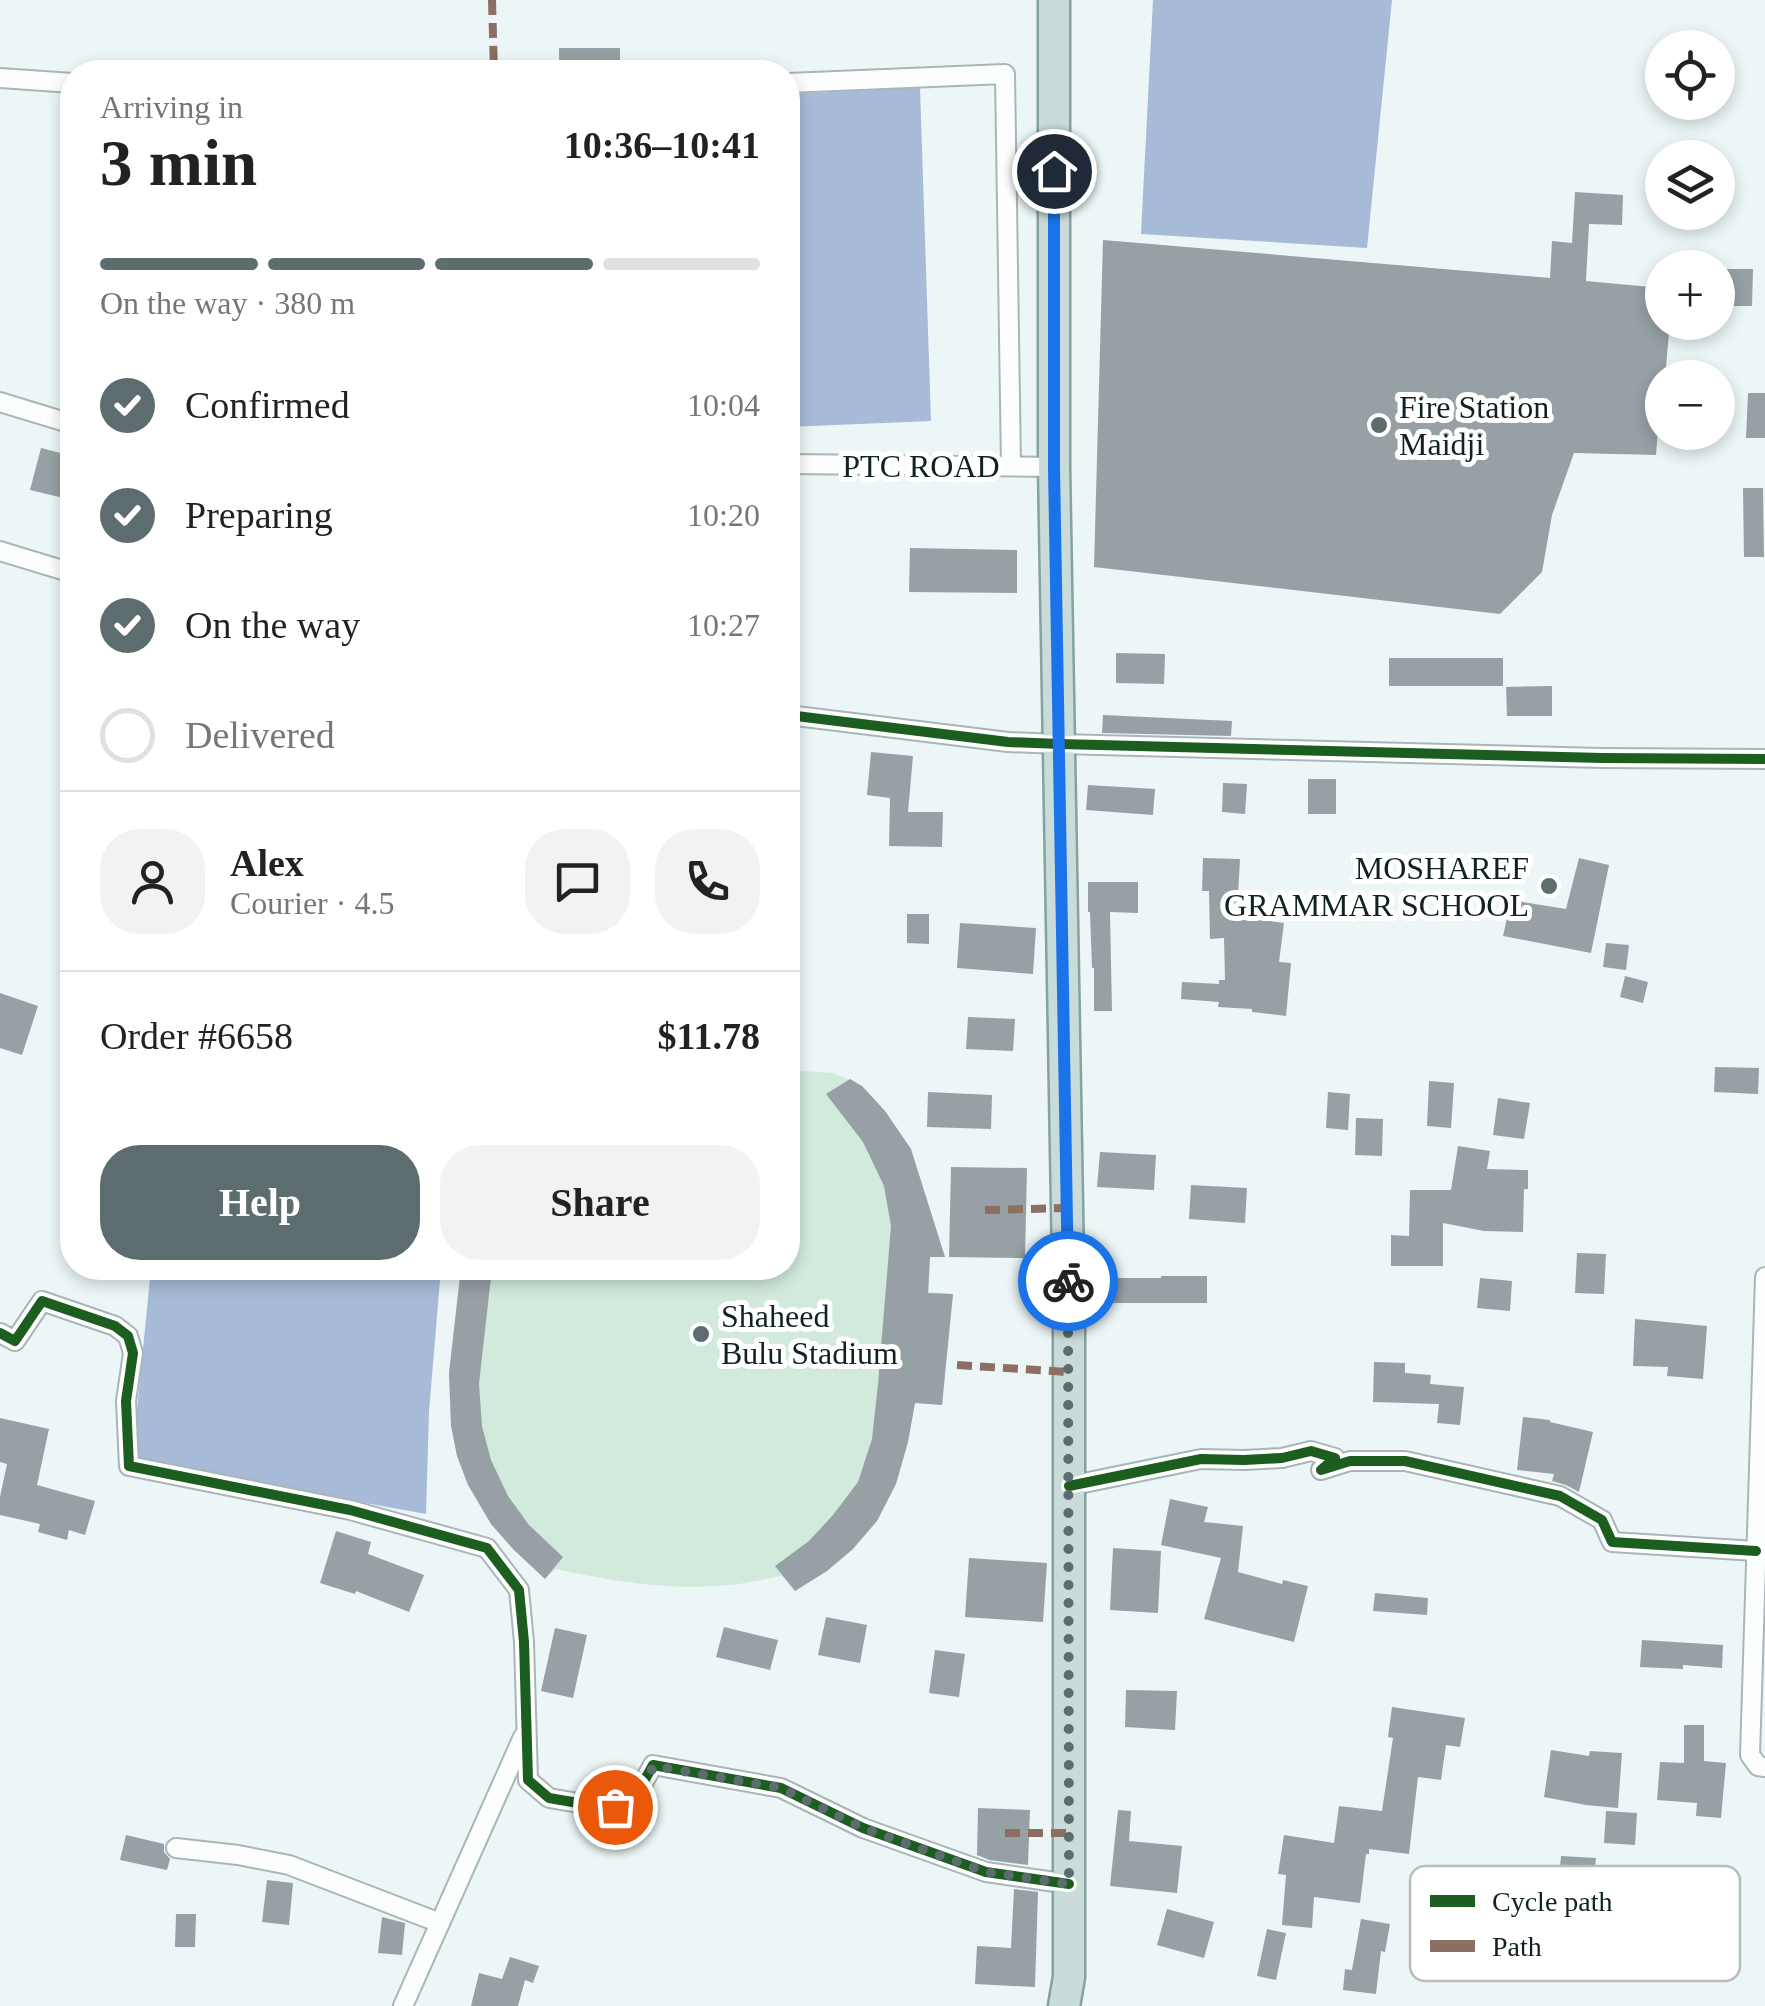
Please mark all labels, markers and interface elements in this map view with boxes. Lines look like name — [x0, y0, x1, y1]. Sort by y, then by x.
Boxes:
map controls — [1645, 30, 1735, 450]
button: locate — [1645, 30, 1735, 120]
text: Arriving in — [100, 89, 243, 125]
text: 10:36–10:41 — [564, 124, 760, 166]
text: 3 min — [100, 127, 257, 199]
pin — [1012, 129, 1097, 214]
button: layers — [1645, 140, 1735, 230]
icon: home — [1027, 144, 1082, 199]
button: + — [1645, 250, 1735, 340]
text: On the way · 380 m — [100, 285, 355, 321]
button: − — [1645, 360, 1735, 450]
icon: check — [100, 378, 155, 433]
text: Confirmed — [185, 384, 350, 426]
text: 10:04 — [687, 387, 760, 423]
place label: Fire Station Maidji — [1399, 389, 1549, 462]
marker: Fire Station Maidji — [1368, 414, 1390, 436]
street label: PTC ROAD — [842, 448, 1000, 484]
icon: check — [100, 488, 155, 543]
text: Preparing — [185, 494, 333, 536]
text: 10:20 — [687, 497, 760, 533]
icon: check — [100, 598, 155, 653]
text: On the way — [185, 604, 360, 646]
text: 10:27 — [687, 607, 760, 643]
text: Delivered — [185, 714, 335, 756]
button: person — [100, 829, 205, 934]
button: chat — [525, 829, 630, 934]
button: phone — [655, 829, 760, 934]
text: Alex — [230, 842, 304, 884]
place label: MOSHAREF GRAMMAR SCHOOL — [1224, 850, 1529, 923]
marker: MOSHAREF GRAMMAR SCHOOL — [1538, 875, 1560, 897]
text: Courier · 4.5 — [230, 885, 394, 921]
text: Order #6658 — [100, 1015, 293, 1057]
text: $11.78 — [658, 1015, 760, 1057]
button: Help — [100, 1145, 420, 1260]
button: Share — [440, 1145, 760, 1260]
courier — [1018, 1231, 1118, 1331]
icon: bike — [1041, 1254, 1096, 1309]
place label: Shaheed Bulu Stadium — [721, 1298, 898, 1371]
marker: Shaheed Bulu Stadium — [690, 1323, 712, 1345]
pin — [573, 1765, 658, 1850]
icon: bag — [588, 1780, 643, 1835]
legend — [1410, 1866, 1740, 1981]
text: Cycle path — [1492, 1886, 1613, 1917]
text: Path — [1492, 1931, 1542, 1962]

